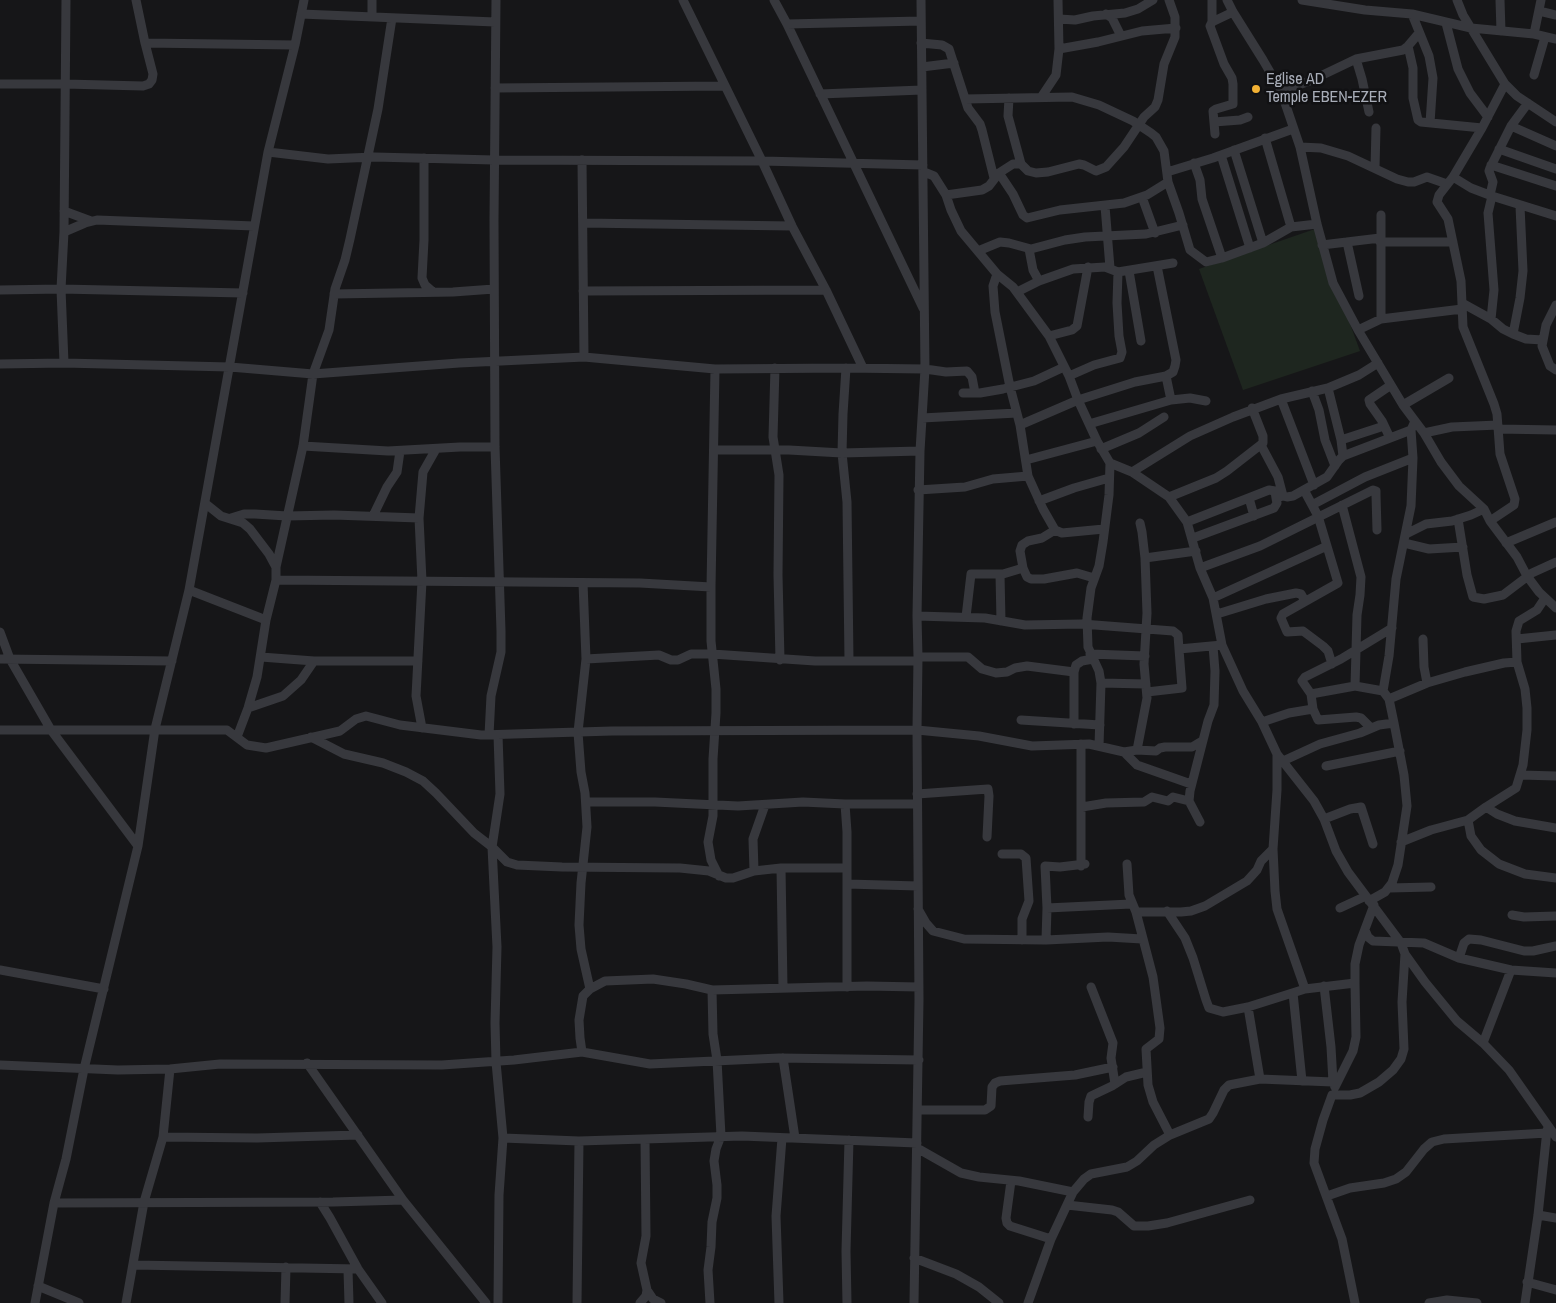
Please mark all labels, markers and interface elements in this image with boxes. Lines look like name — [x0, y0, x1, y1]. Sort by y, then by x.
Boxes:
place label: Eglise AD Temple EBEN-EZER — [1266, 70, 1387, 108]
marker: Eglise AD Temple EBEN-EZER — [1250, 83, 1262, 95]

